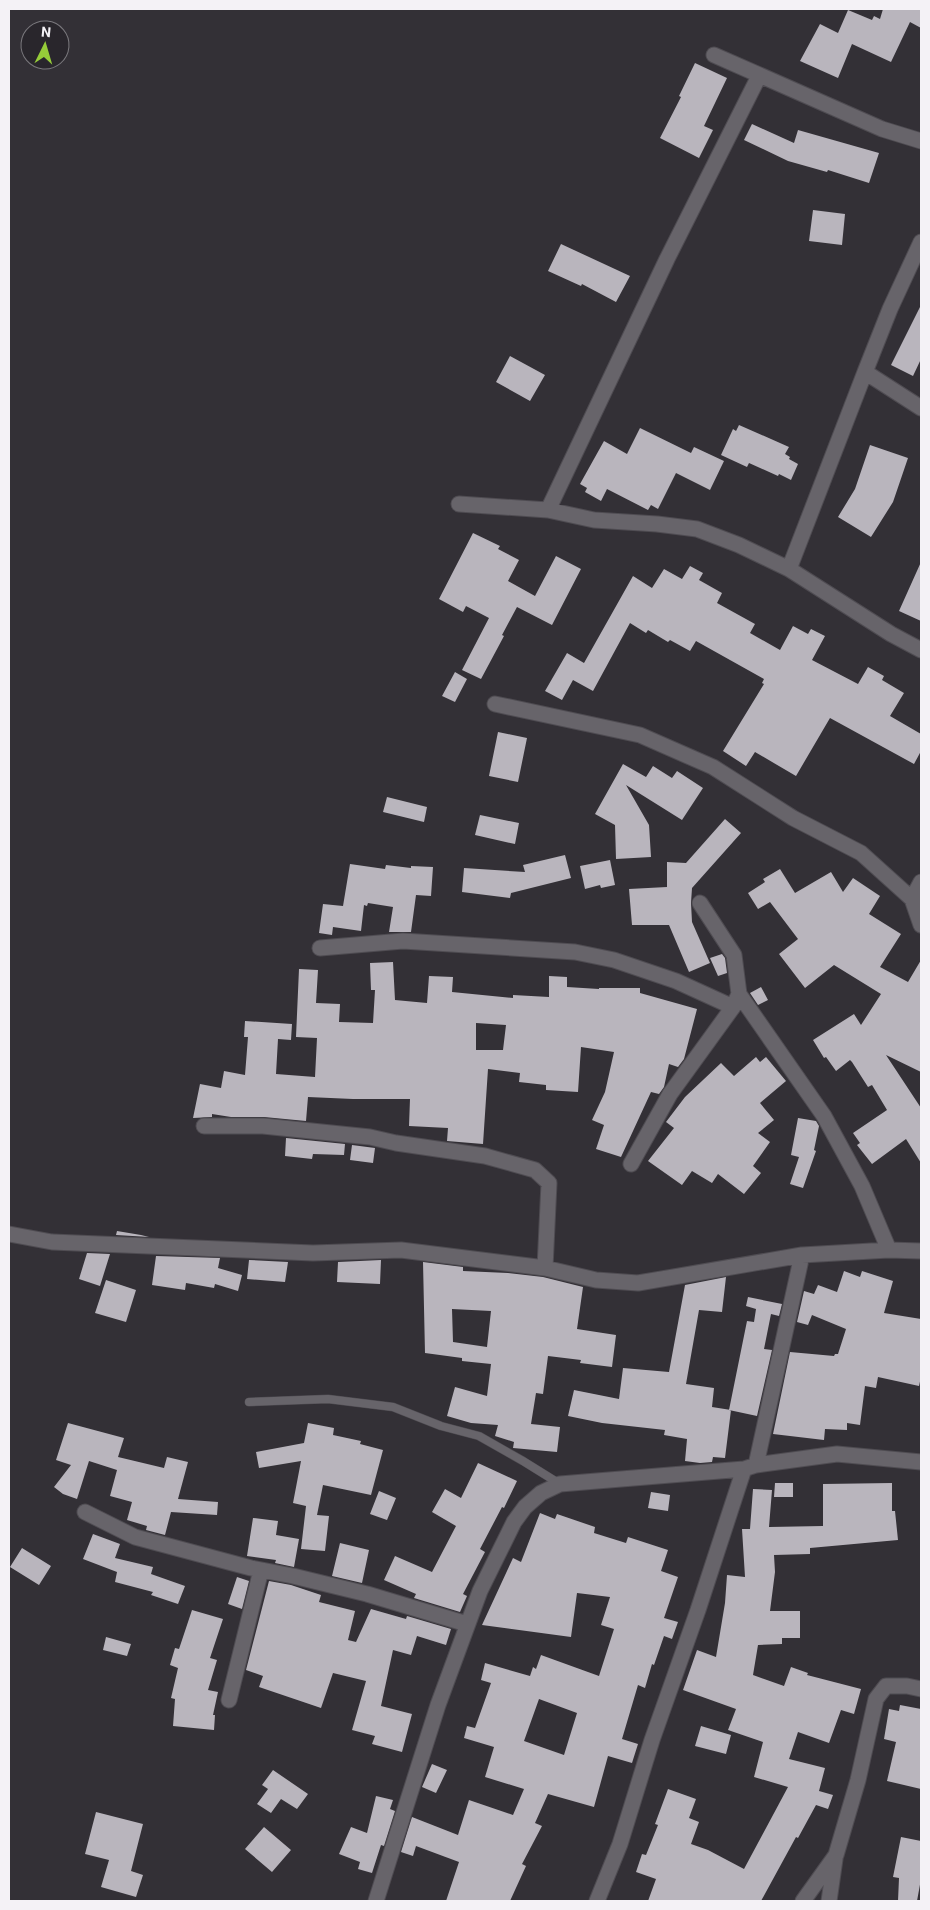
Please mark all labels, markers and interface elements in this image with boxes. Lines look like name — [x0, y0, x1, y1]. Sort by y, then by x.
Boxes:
north arrow — [20, 20, 70, 70]
text: N — [41, 24, 52, 40]

